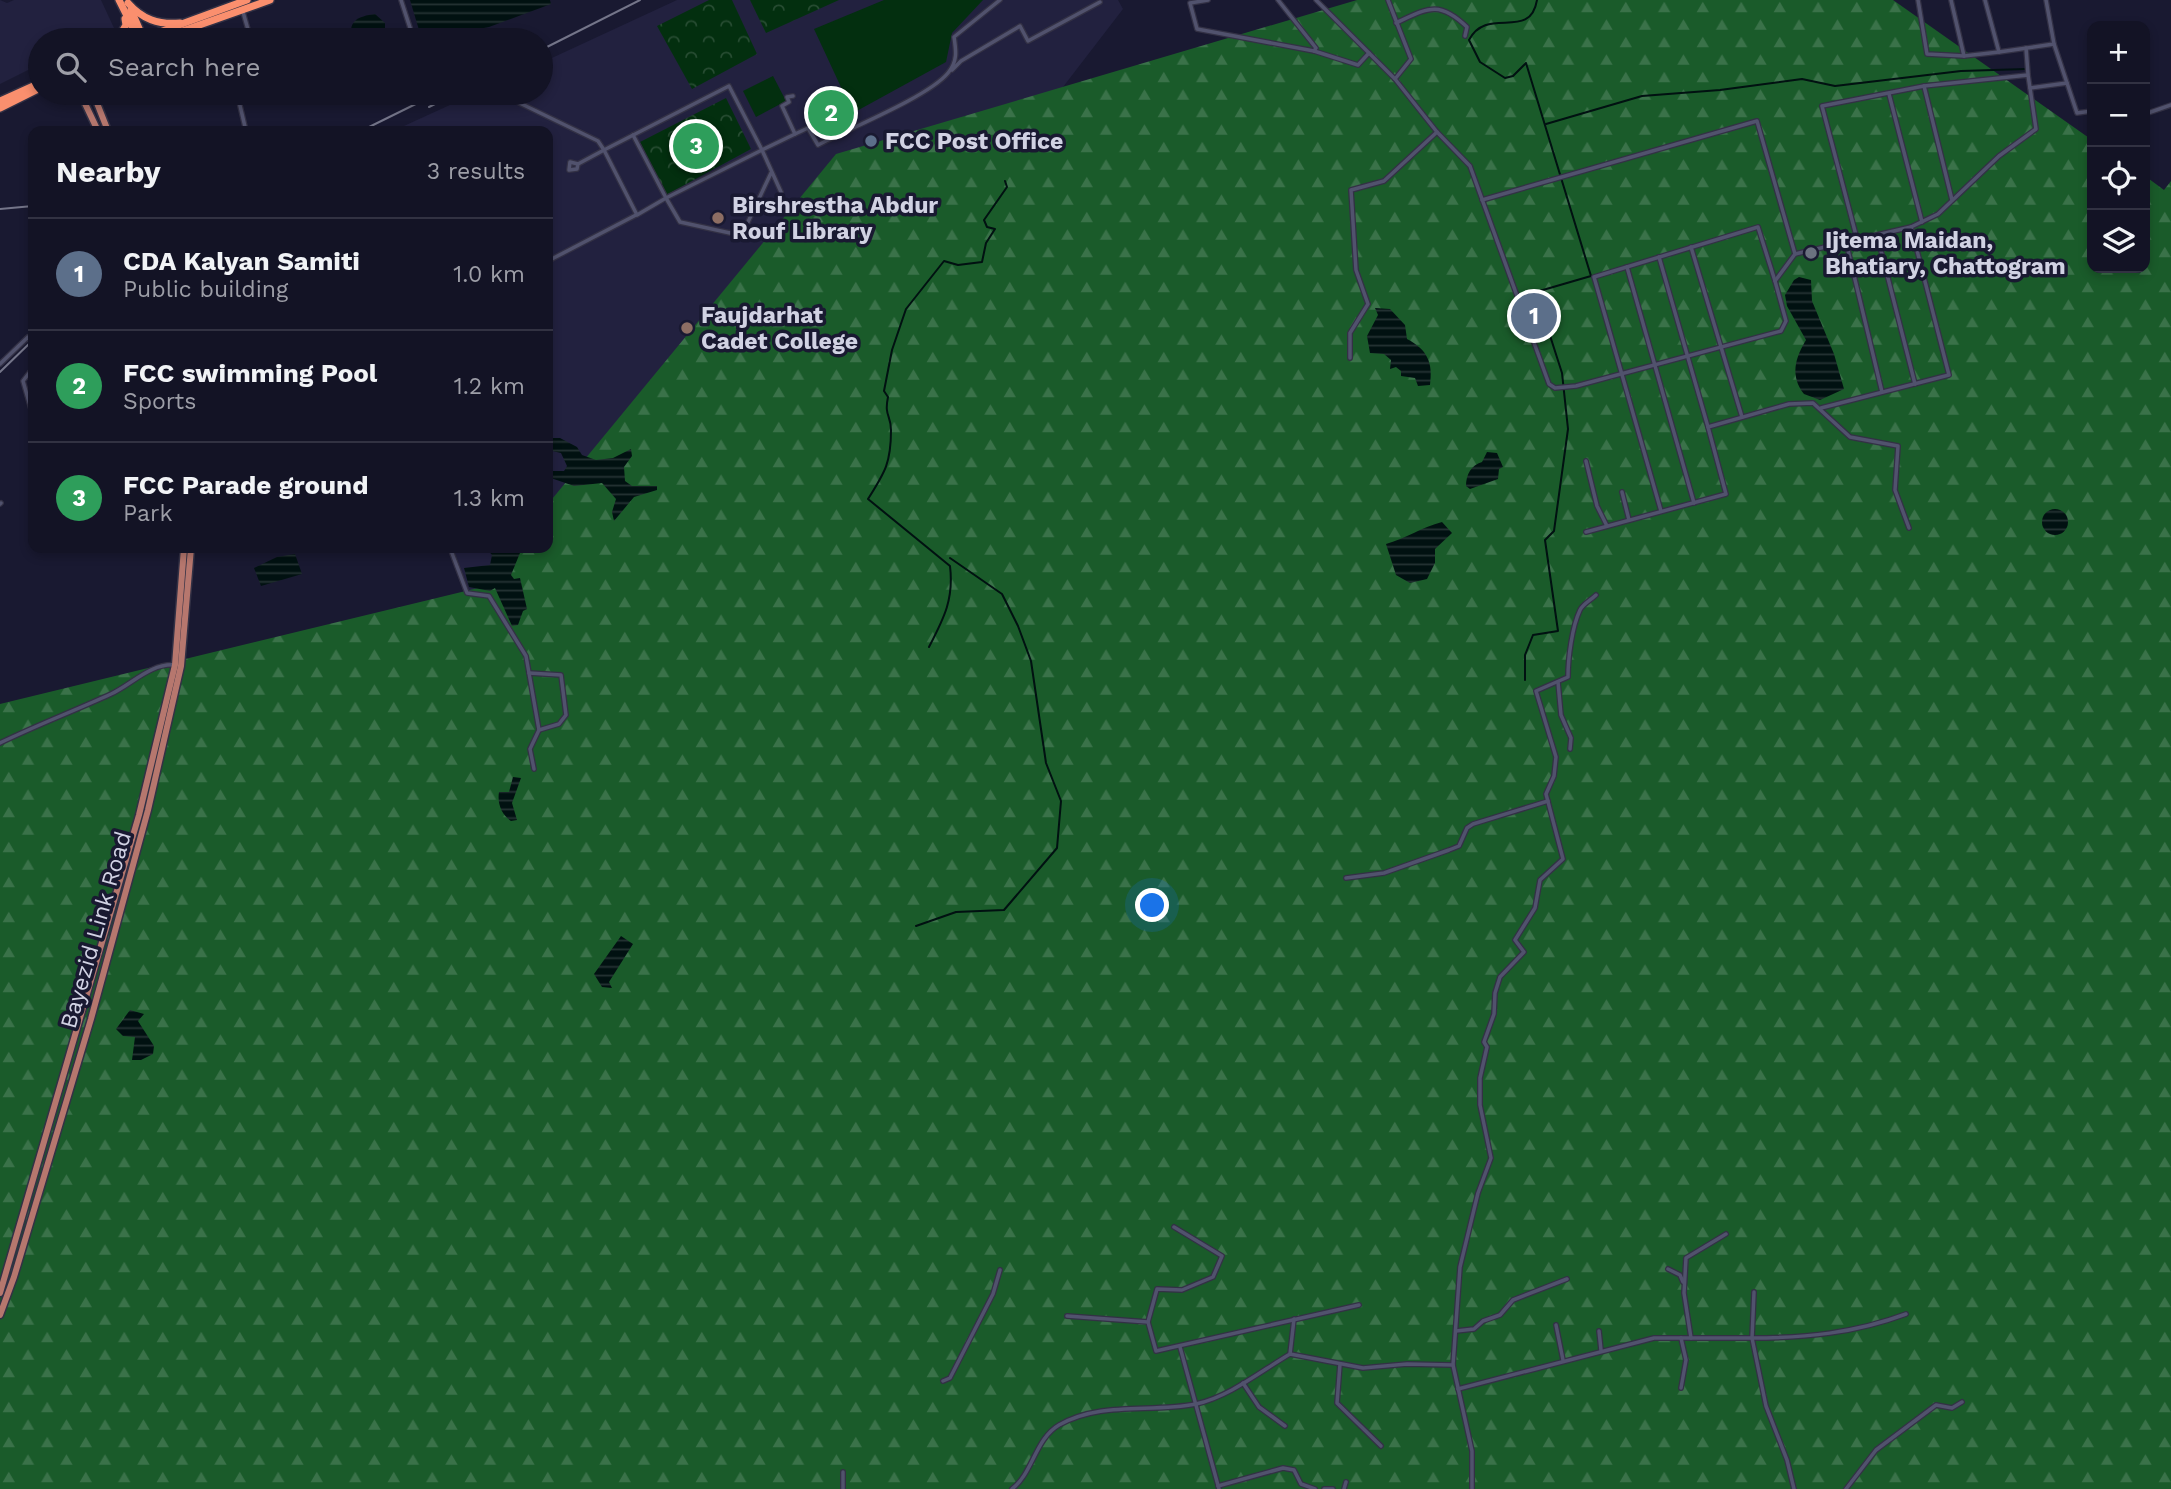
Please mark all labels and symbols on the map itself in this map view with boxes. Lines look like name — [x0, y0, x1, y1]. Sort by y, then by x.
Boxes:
pin: 2 — [808, 87, 854, 139]
pin: 3 — [673, 120, 719, 172]
place label: FCC Post Office — [885, 128, 1063, 155]
marker: FCC Post Office — [863, 133, 879, 149]
place label: Birshrestha Abdur Rouf Library — [732, 192, 938, 245]
marker: Birshrestha Abdur Rouf Library — [710, 210, 726, 226]
place label: Ijtema Maidan, Bhatiary, Chattogram — [1825, 227, 2066, 280]
marker: Ijtema Maidan, Bhatiary, Chattogram — [1803, 245, 1819, 261]
pin: 1 — [1511, 290, 1557, 342]
place label: Faujdarhat Cadet College — [701, 302, 858, 355]
marker: Faujdarhat Cadet College — [679, 320, 695, 336]
street label: Bayezid Link Road — [55, 828, 137, 1032]
your location — [1135, 888, 1169, 922]

